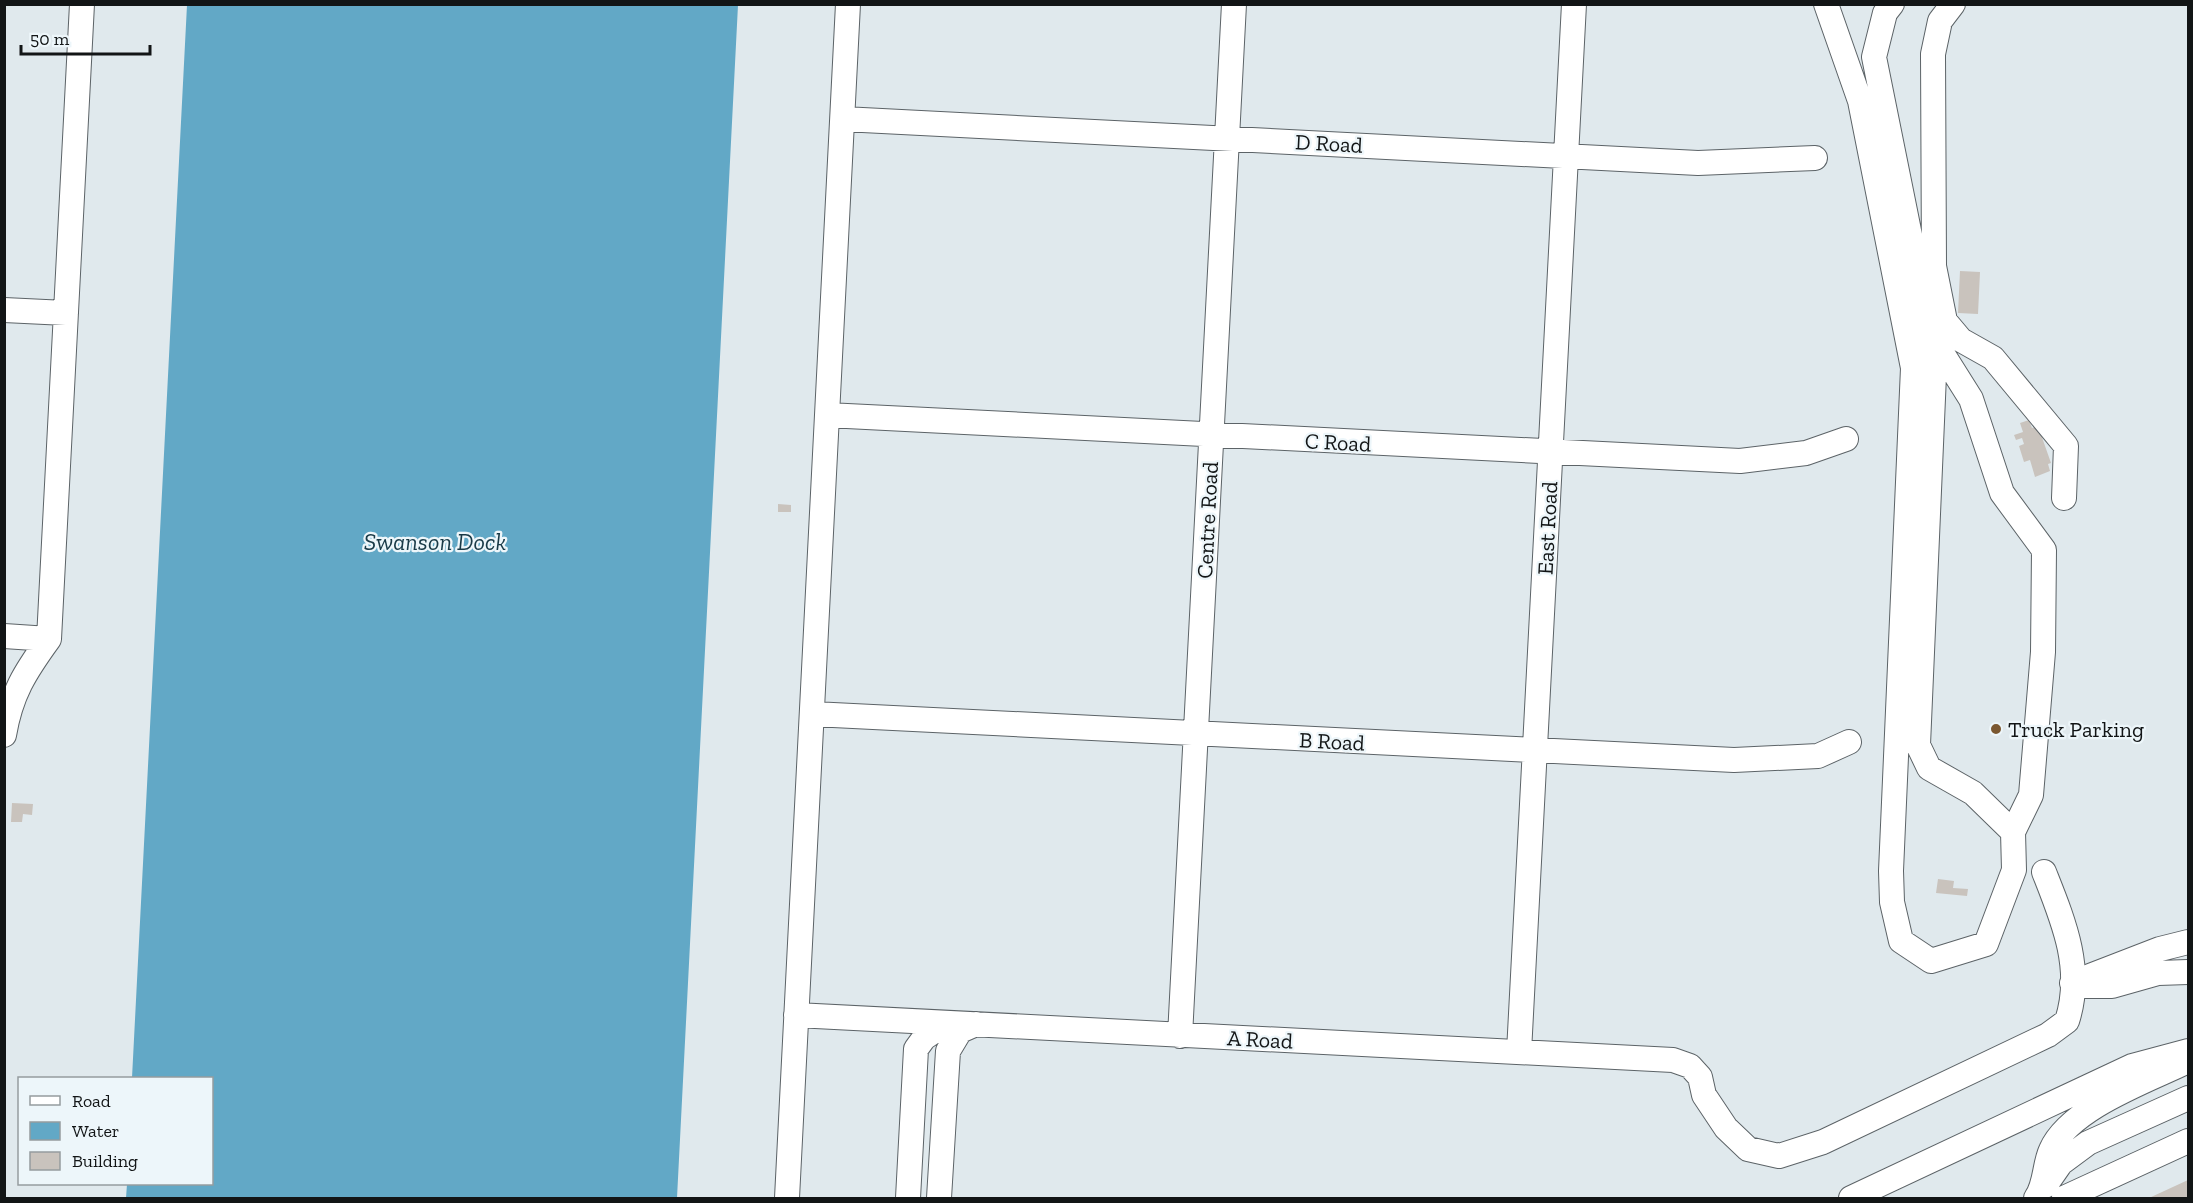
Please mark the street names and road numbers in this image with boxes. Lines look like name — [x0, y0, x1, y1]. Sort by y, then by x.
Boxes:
street label: D Road — [1294, 128, 1364, 159]
street label: C Road — [1304, 427, 1372, 458]
street label: Centre Road — [1191, 461, 1224, 579]
street label: East Road — [1532, 481, 1563, 575]
street label: B Road — [1299, 726, 1365, 757]
street label: A Road — [1226, 1024, 1294, 1055]

